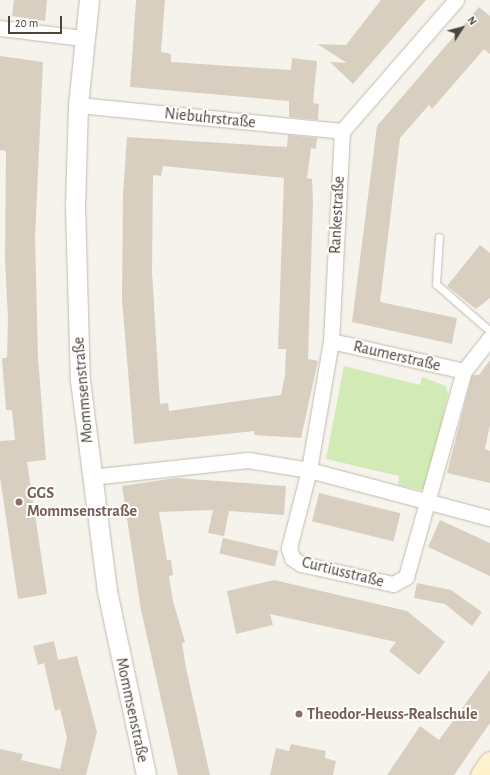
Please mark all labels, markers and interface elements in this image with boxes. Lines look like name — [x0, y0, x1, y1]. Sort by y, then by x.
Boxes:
scale bar — [10, 8, 64, 34]
north arrow — [442, 8, 482, 48]
text: N — [465, 14, 479, 27]
text: 20 m — [15, 17, 38, 29]
street label: Niebuhrstraße — [163, 104, 257, 132]
street label: Rankestraße — [325, 175, 349, 255]
street label: Mommsenstraße — [69, 336, 97, 444]
street label: Raumerstraße — [352, 337, 442, 375]
place label: GGS Mommsenstraße — [27, 483, 137, 521]
marker: GGS Mommsenstraße — [14, 497, 24, 507]
street label: Curtiusstraße — [300, 553, 386, 591]
street label: Mommsenstraße — [112, 656, 152, 764]
place label: Theodor-Heuss-Realschule — [307, 704, 477, 724]
marker: Theodor-Heuss-Realschule — [294, 709, 304, 719]

